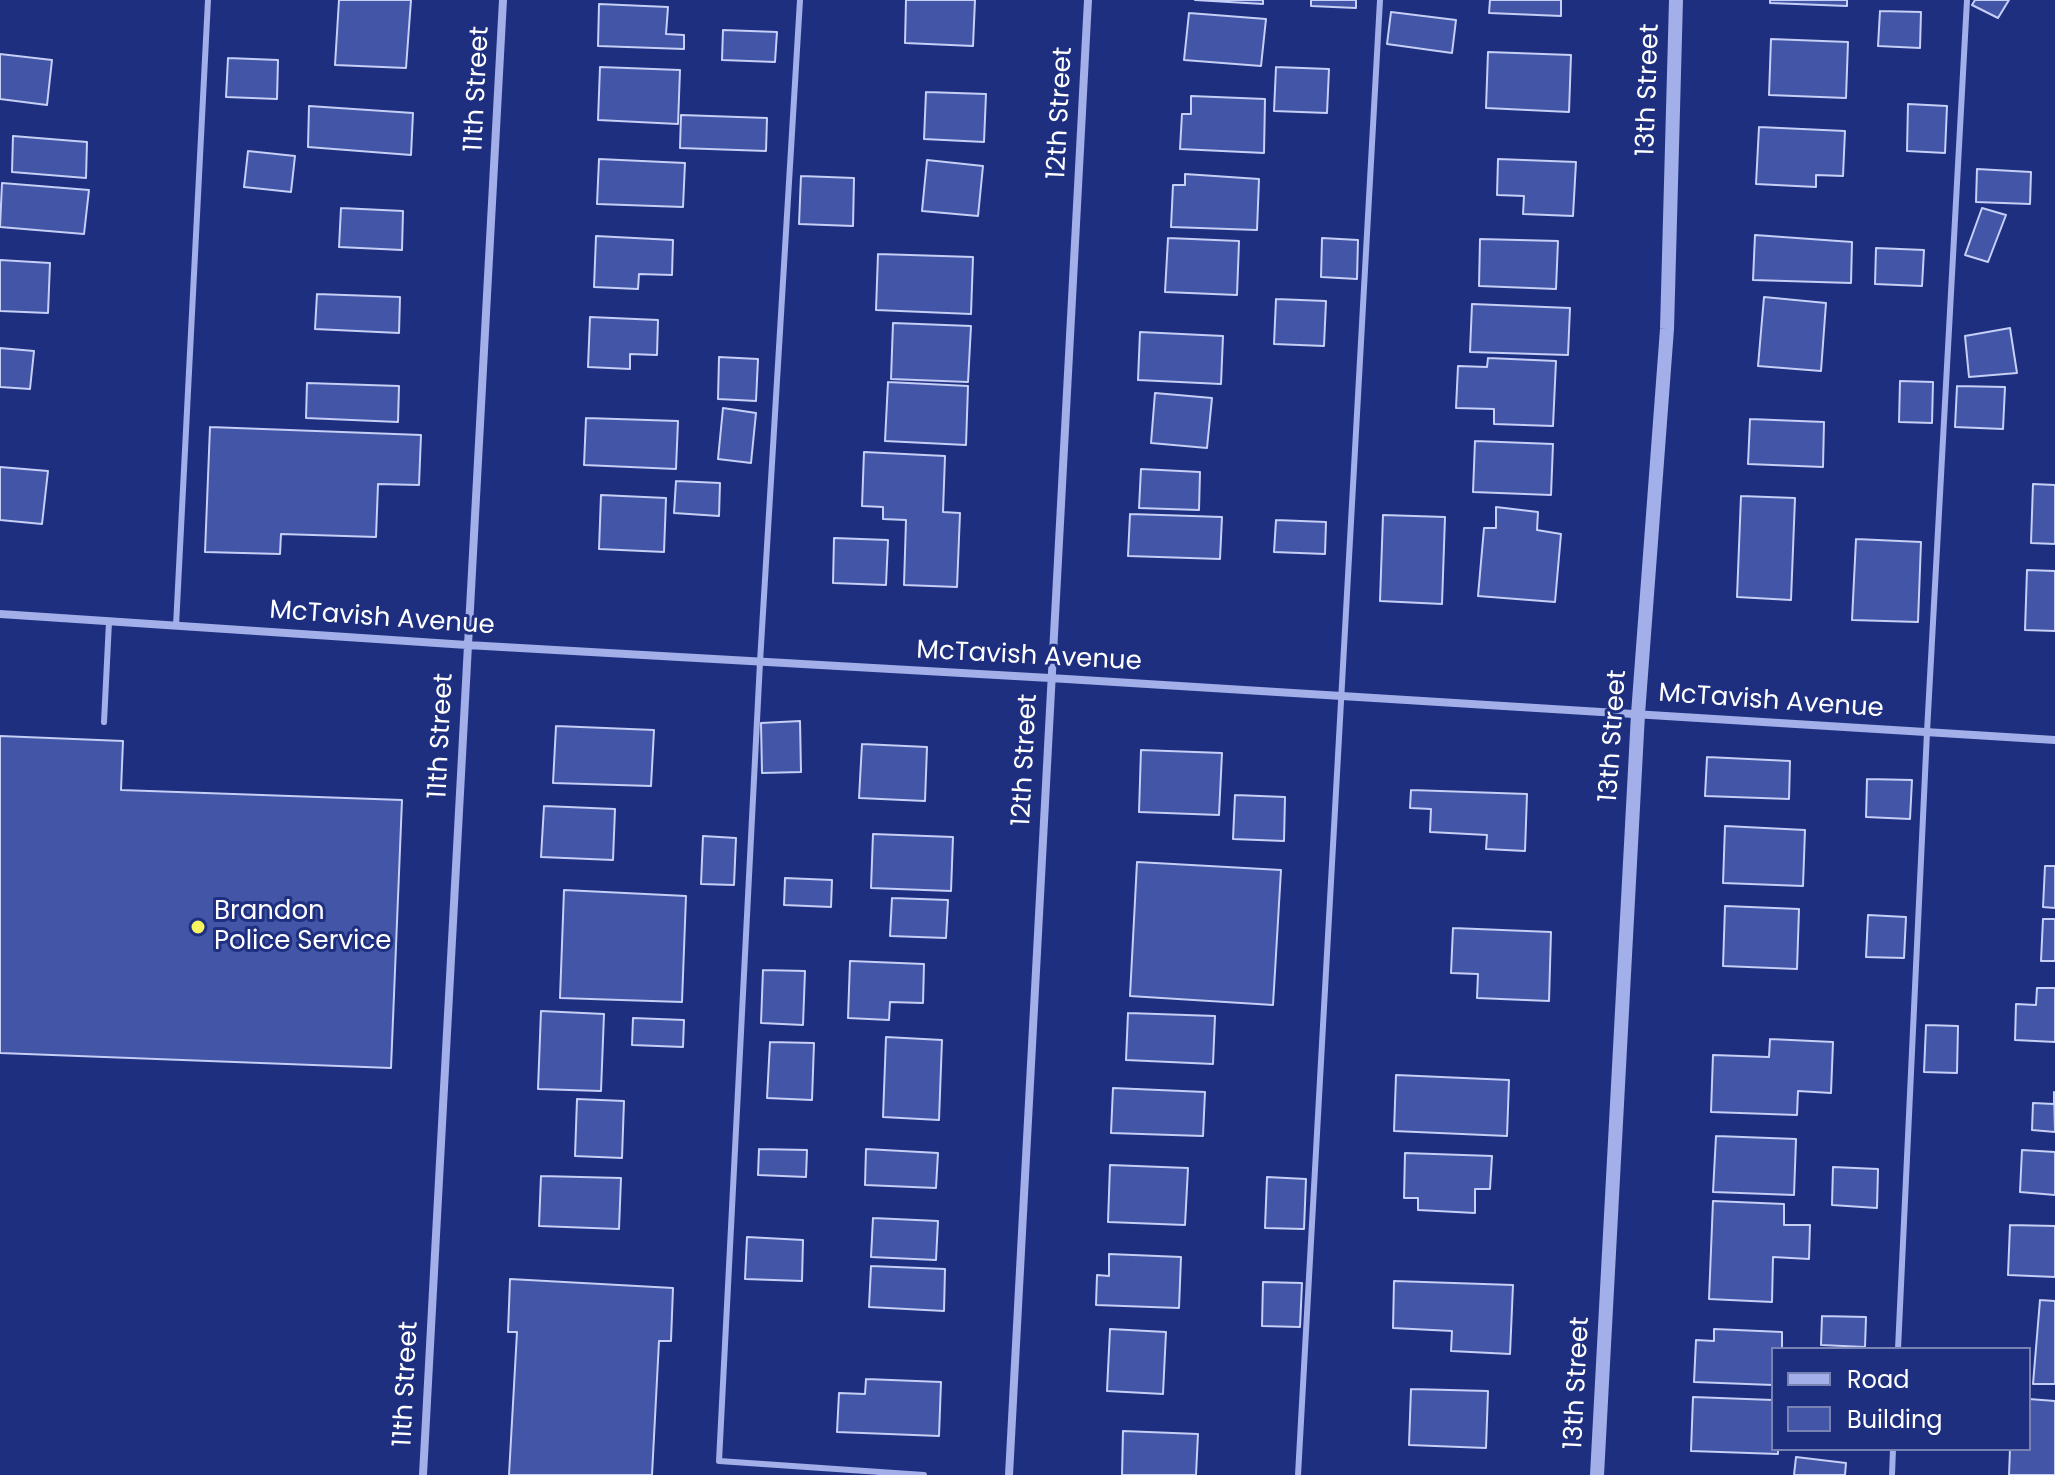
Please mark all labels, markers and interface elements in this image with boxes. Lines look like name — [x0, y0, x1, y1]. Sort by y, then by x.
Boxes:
street label: 13th Street — [1631, 23, 1667, 157]
street label: 11th Street — [459, 25, 497, 153]
street label: 12th Street — [1042, 46, 1080, 180]
street label: McTavish Avenue — [268, 596, 496, 642]
street label: McTavish Avenue — [916, 636, 1142, 678]
street label: 13th Street — [1594, 669, 1634, 803]
street label: 11th Street — [423, 672, 461, 800]
street label: McTavish Avenue — [1657, 679, 1885, 725]
street label: 12th Street — [1007, 693, 1045, 827]
place label: Brandon Police Service — [214, 896, 391, 958]
marker: Brandon Police Service — [189, 918, 207, 936]
street label: 13th Street — [1559, 1316, 1597, 1450]
street label: 11th Street — [388, 1320, 426, 1448]
legend — [1771, 1347, 2031, 1451]
text: Road — [1847, 1363, 1909, 1396]
text: Building — [1847, 1403, 1943, 1436]

